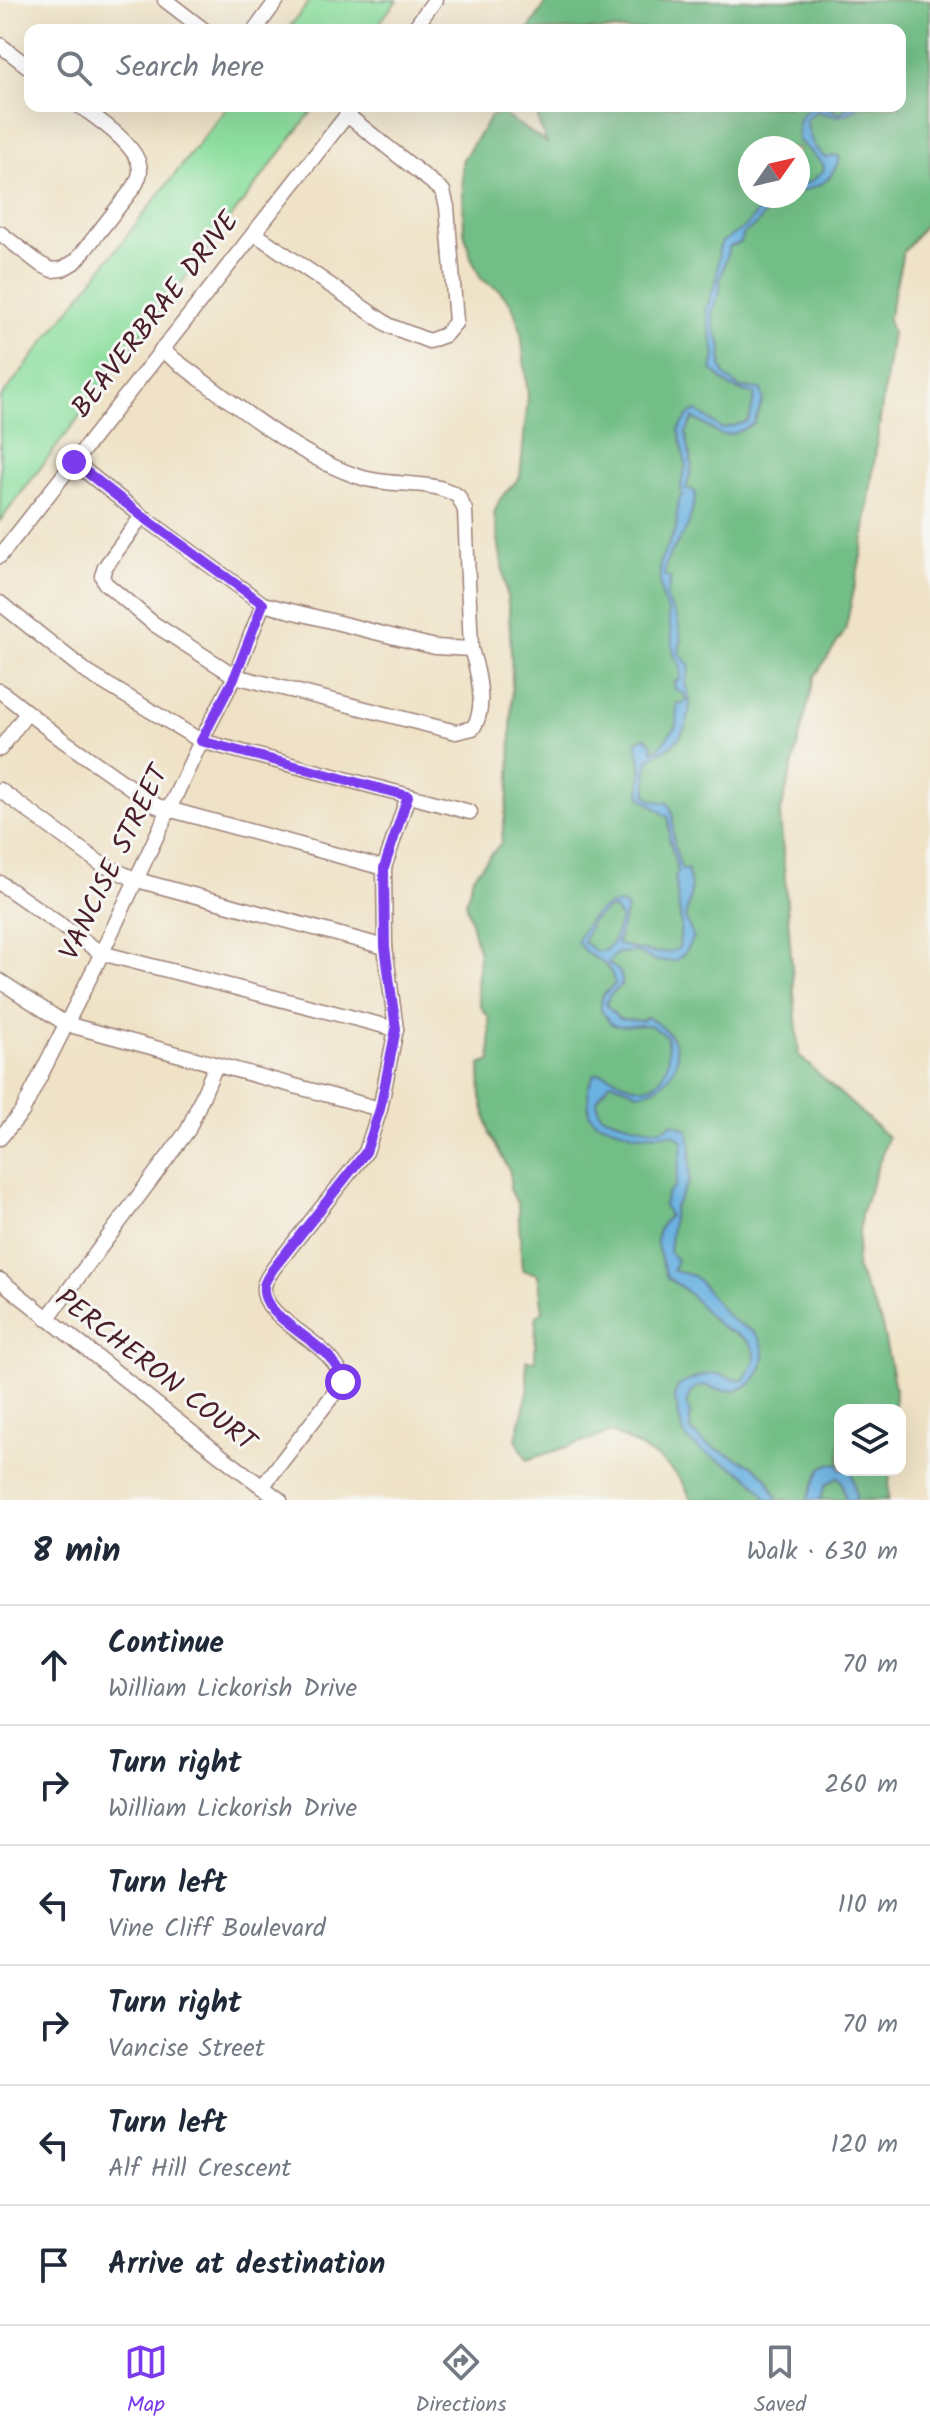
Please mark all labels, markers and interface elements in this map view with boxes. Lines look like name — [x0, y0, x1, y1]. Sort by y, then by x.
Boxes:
search box — [24, 24, 906, 112]
text: Search here — [116, 44, 264, 92]
icon: search — [52, 46, 96, 90]
north arrow — [738, 136, 810, 208]
street label: BEAVERBRAE DRIVE — [61, 201, 252, 428]
route end — [56, 444, 92, 480]
street label: VANCISE STREET — [48, 756, 183, 968]
street label: PERCHERON COURT — [44, 1278, 267, 1466]
route start — [325, 1364, 361, 1400]
map controls — [834, 1404, 906, 1476]
button: layers — [834, 1404, 906, 1476]
text: 8 min — [32, 1525, 121, 1579]
text: Walk · 630 m — [746, 1531, 898, 1573]
text: Continue — [108, 1620, 224, 1668]
icon: ahead — [32, 1643, 76, 1687]
text: 70 m — [842, 1644, 898, 1686]
text: William Lickorish Drive — [108, 1668, 357, 1710]
text: Turn right — [108, 1740, 241, 1788]
icon: right — [32, 1763, 76, 1807]
text: 260 m — [824, 1764, 898, 1806]
text: William Lickorish Drive — [108, 1788, 357, 1830]
text: Turn left — [108, 1860, 227, 1908]
icon: left — [32, 1883, 76, 1927]
text: 110 m — [838, 1884, 898, 1926]
text: Vine Cliff Boulevard — [108, 1908, 326, 1950]
text: Turn right — [108, 1980, 241, 2028]
icon: right — [32, 2003, 76, 2047]
text: 70 m — [842, 2004, 898, 2046]
text: Vancise Street — [108, 2028, 265, 2070]
text: Turn left — [108, 2100, 227, 2148]
icon: left — [32, 2123, 76, 2167]
text: 120 m — [831, 2124, 898, 2166]
text: Alf Hill Crescent — [108, 2148, 291, 2190]
text: Arrive at destination — [108, 2241, 385, 2289]
icon: arrive — [32, 2243, 76, 2287]
tab: Map — [124, 2340, 168, 2423]
tab: Directions — [415, 2340, 507, 2423]
tab: Saved — [754, 2340, 806, 2423]

